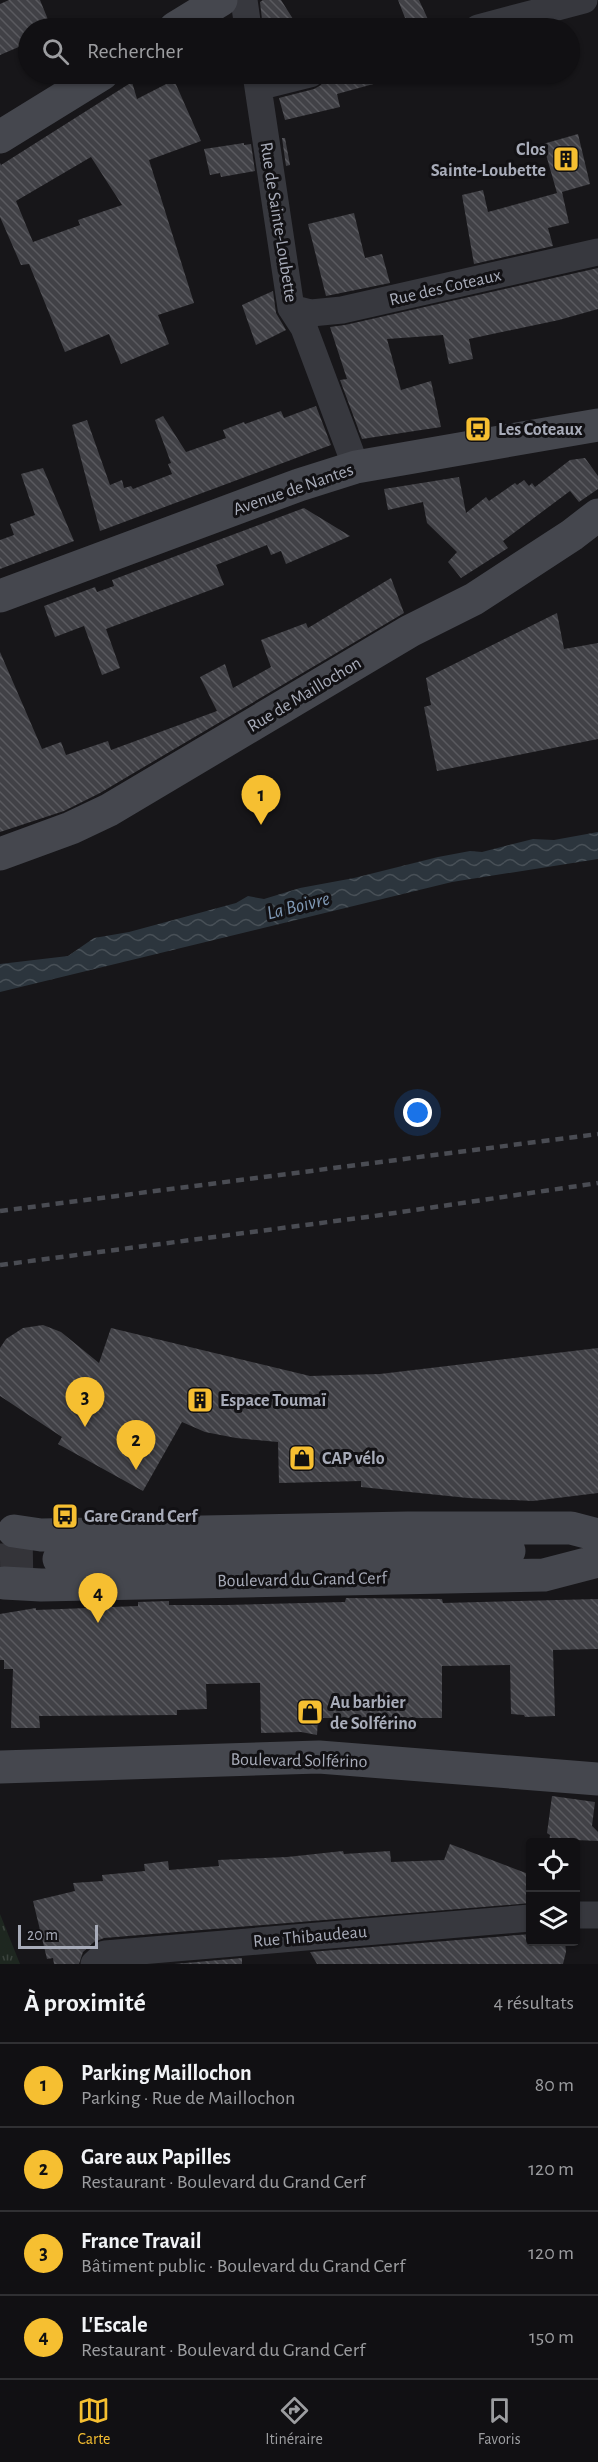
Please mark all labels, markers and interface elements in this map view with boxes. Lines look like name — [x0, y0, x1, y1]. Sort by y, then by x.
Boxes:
search box — [18, 18, 580, 84]
icon: search — [39, 35, 72, 68]
text: Rechercher — [87, 40, 183, 62]
street label: Rue de Sainte-Loubette — [256, 141, 300, 303]
place label: Clos Sainte-Loubette — [431, 141, 546, 180]
building icon: Clos Sainte-Loubette — [551, 144, 581, 174]
street label: Rue des Coteaux — [388, 266, 503, 310]
bus stop icon: Les Coteaux — [463, 414, 493, 444]
place label: Les Coteaux — [498, 421, 583, 439]
street label: Avenue de Nantes — [231, 461, 356, 519]
street label: Rue de Maillochon — [244, 654, 365, 736]
pin: 1 — [242, 776, 280, 825]
water label: La Boivre — [265, 888, 332, 923]
your location — [403, 1098, 432, 1127]
pin: 3 — [66, 1378, 104, 1427]
building icon: Espace Toumaï — [185, 1385, 215, 1415]
place label: Espace Toumaï — [220, 1392, 326, 1410]
pin: 2 — [116, 1420, 156, 1470]
shop icon: CAP vélo — [287, 1443, 317, 1473]
place label: CAP vélo — [322, 1450, 385, 1468]
bus stop icon: Gare Grand Cerf — [50, 1501, 80, 1531]
place label: Gare Grand Cerf — [84, 1508, 199, 1526]
street label: Boulevard du Grand Cerf — [217, 1569, 389, 1590]
pin: 4 — [78, 1574, 118, 1623]
place label: Au barbier de Solférino — [330, 1694, 417, 1733]
shop icon: Au barbier de Solférino — [295, 1697, 325, 1727]
street label: Boulevard Solférino — [230, 1751, 368, 1771]
map controls — [526, 1838, 580, 1946]
button: locate — [526, 1838, 580, 1892]
button: layers — [526, 1892, 580, 1946]
scale bar — [18, 1922, 98, 1950]
street label: Rue Thibaudeau — [252, 1923, 368, 1951]
text: 20 m — [27, 1927, 58, 1943]
text: À proximité — [24, 1990, 146, 2016]
text: 4 résultats — [493, 1993, 574, 2013]
text: Parking Maillochon — [81, 2062, 252, 2084]
text: 1 — [40, 2075, 47, 2095]
text: 80 m — [535, 2075, 574, 2095]
text: Parking · Rue de Maillochon — [81, 2088, 295, 2108]
text: Gare aux Papilles — [81, 2146, 231, 2168]
text: 2 — [39, 2159, 48, 2179]
text: 120 m — [528, 2159, 574, 2179]
text: Restaurant · Boulevard du Grand Cerf — [81, 2172, 365, 2192]
text: France Travail — [81, 2230, 201, 2252]
text: 3 — [39, 2243, 48, 2263]
text: 120 m — [528, 2243, 574, 2263]
text: Bâtiment public · Boulevard du Grand Cerf — [81, 2256, 405, 2276]
text: L'Escale — [81, 2314, 148, 2336]
text: 4 — [38, 2327, 49, 2347]
text: 150 m — [529, 2327, 574, 2347]
text: Restaurant · Boulevard du Grand Cerf — [81, 2340, 365, 2360]
tab: Carte — [77, 2394, 110, 2449]
tab: Itinéraire — [265, 2394, 323, 2449]
tab: Favoris — [478, 2394, 521, 2449]

